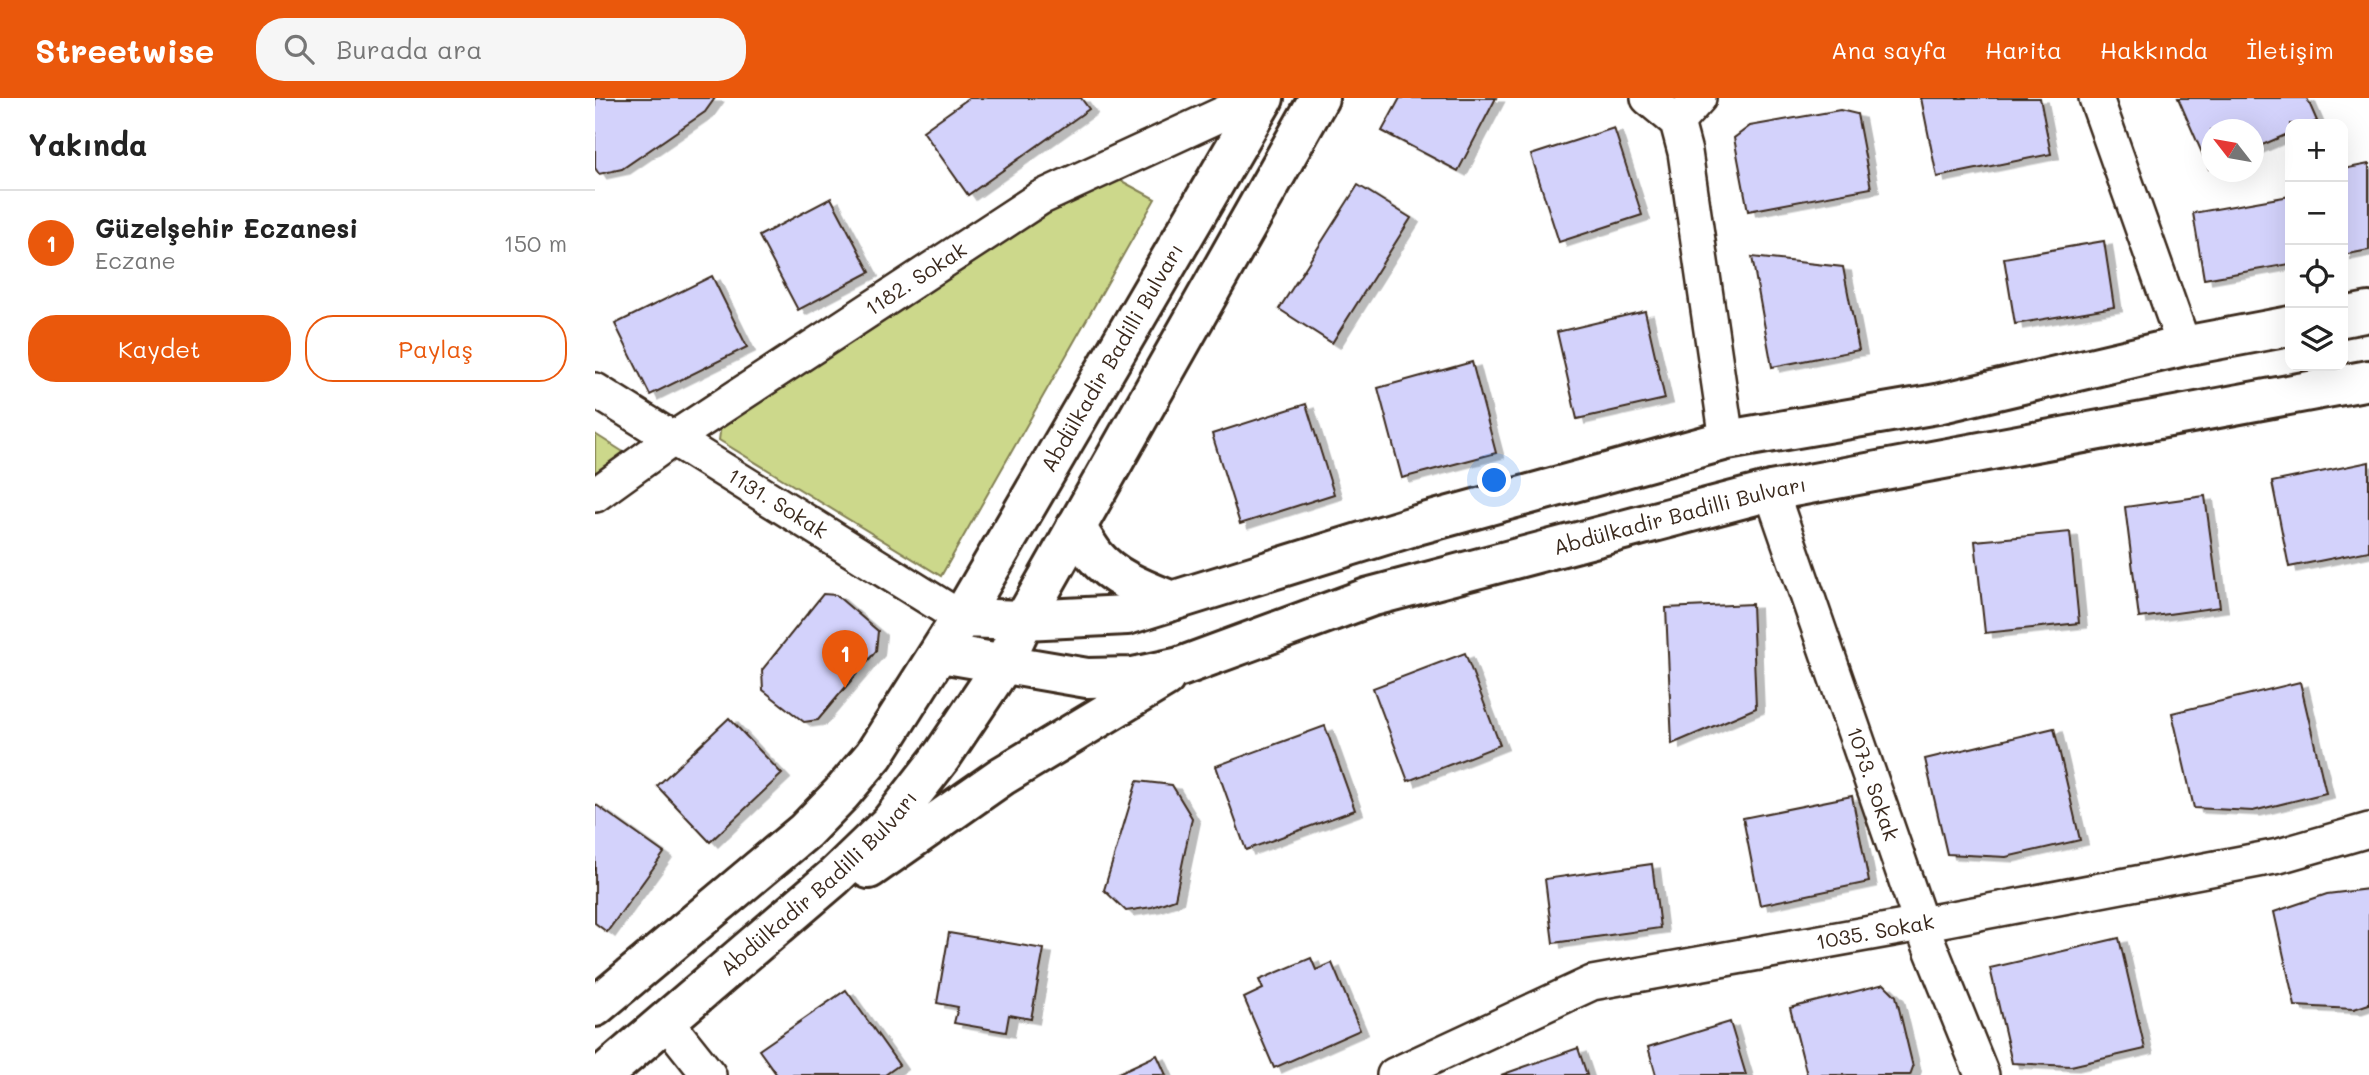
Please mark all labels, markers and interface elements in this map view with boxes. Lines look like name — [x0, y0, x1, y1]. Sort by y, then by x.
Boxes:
search box — [256, 18, 746, 81]
text: Streetwise — [35, 28, 214, 71]
icon: search — [280, 30, 318, 68]
text: Burada ara — [336, 32, 482, 66]
text: Ana sayfa — [1831, 34, 1947, 65]
text: Harita — [1985, 34, 2062, 65]
text: Hakkında — [2100, 34, 2209, 65]
text: İletişim — [2247, 34, 2334, 65]
north arrow — [2201, 119, 2264, 182]
map controls — [2285, 119, 2348, 371]
button: + — [2285, 119, 2348, 182]
text: Yakında — [28, 124, 147, 164]
button: − — [2285, 182, 2348, 245]
text: Güzelşehir Eczanesi — [95, 211, 358, 245]
text: 1 — [46, 228, 56, 258]
text: 150 m — [503, 228, 567, 258]
street label: 1182. Sokak — [860, 235, 971, 321]
street label: Abdülkadir Badilli Bulvarı — [1034, 238, 1188, 476]
text: Eczane — [95, 245, 176, 275]
button: locate — [2285, 245, 2348, 308]
button: layers — [2285, 308, 2348, 371]
button: Kaydet — [28, 315, 291, 382]
button: Paylaş — [305, 315, 567, 382]
street label: 1131. Sokak — [723, 461, 833, 544]
your location — [1477, 463, 1511, 497]
street label: Abdülkadir Badilli Bulvarı — [1550, 470, 1808, 560]
pin: 1 — [822, 630, 868, 688]
street label: 1073. Sokak — [1842, 723, 1906, 844]
street label: Abdülkadir Badilli Bulvarı — [714, 785, 922, 981]
street label: 1035. Sokak — [1814, 907, 1936, 955]

